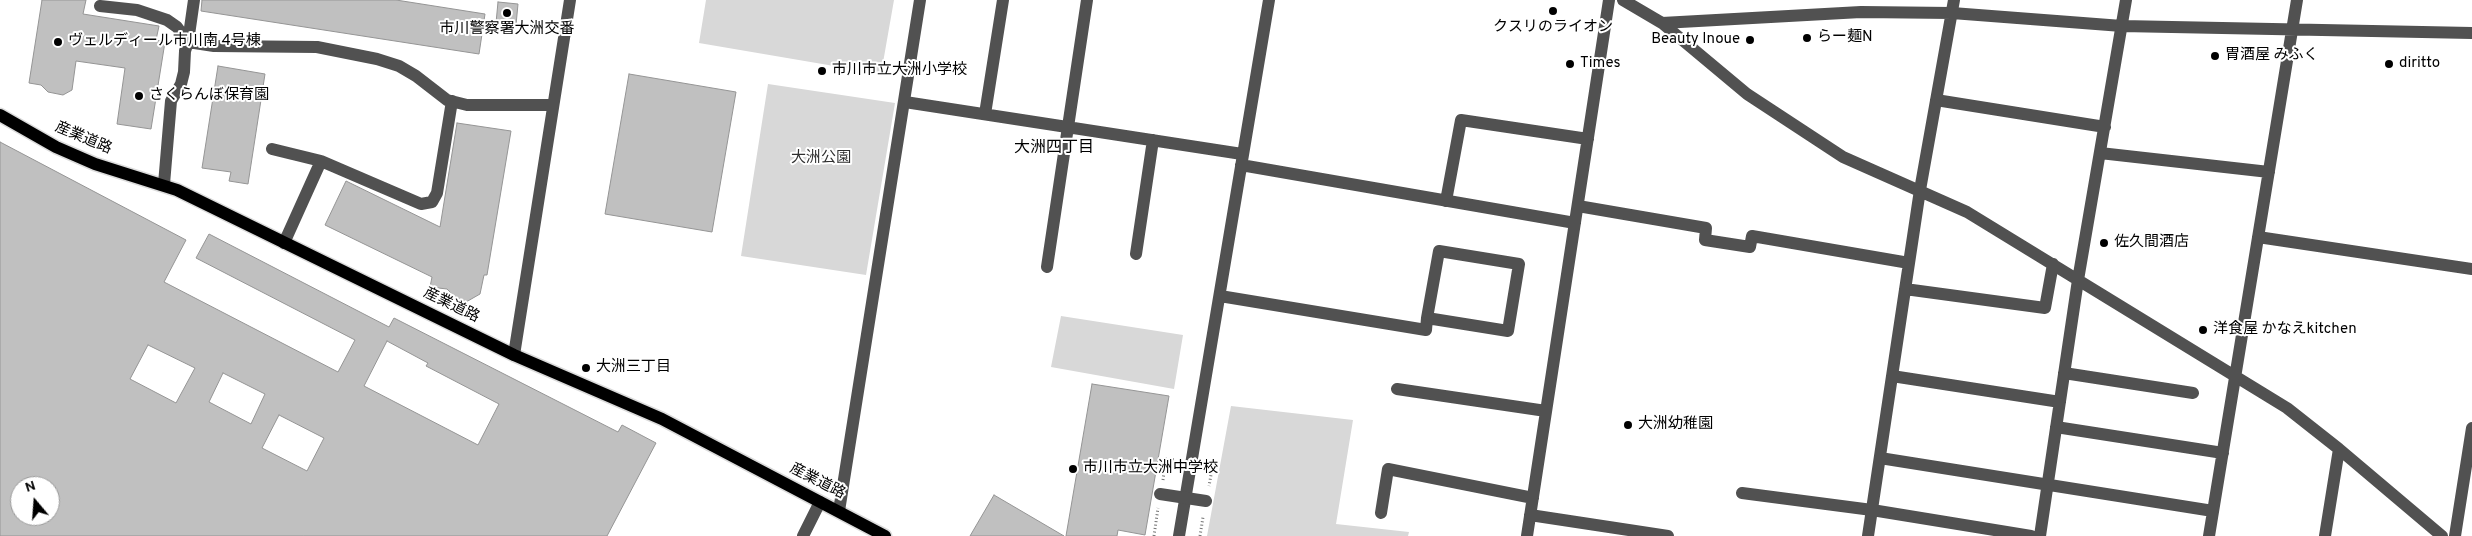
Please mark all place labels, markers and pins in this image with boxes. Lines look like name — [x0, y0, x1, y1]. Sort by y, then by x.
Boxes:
marker: クスリのライオン — [1547, 5, 1559, 17]
marker: 市川警察署大洲交番 — [501, 7, 513, 19]
place label: クスリのライオン — [1493, 19, 1613, 37]
place label: 市川警察署大洲交番 — [440, 21, 574, 39]
place label: らー麺N — [1817, 29, 1873, 47]
place label: Beauty Inoue — [1651, 31, 1740, 49]
marker: らー麺N — [1801, 32, 1813, 44]
place label: ヴェルディール市川南 4号棟 — [68, 33, 261, 51]
marker: Beauty Inoue — [1744, 34, 1756, 46]
marker: ヴェルディール市川南 4号棟 — [52, 36, 64, 48]
place label: 胃酒屋 みふく — [2225, 47, 2319, 65]
marker: 胃酒屋 みふく — [2209, 50, 2221, 62]
place label: Times — [1580, 55, 1620, 73]
place label: diritto — [2399, 55, 2440, 73]
marker: Times — [1564, 58, 1576, 70]
marker: diritto — [2383, 58, 2395, 70]
place label: 市川市立大洲小学校 — [832, 62, 967, 80]
marker: 市川市立大洲小学校 — [816, 65, 828, 77]
place label: さくらんぼ保育園 — [149, 87, 269, 105]
marker: さくらんぼ保育園 — [133, 90, 145, 102]
place label: 佐久間酒店 — [2114, 234, 2189, 252]
marker: 佐久間酒店 — [2098, 237, 2110, 249]
place label: 洋食屋 かなえkitchen — [2213, 321, 2357, 339]
marker: 洋食屋 かなえkitchen — [2197, 324, 2209, 336]
place label: 大洲三丁目 — [596, 359, 671, 377]
marker: 大洲三丁目 — [580, 362, 592, 374]
place label: 大洲幼稚園 — [1638, 416, 1713, 434]
marker: 大洲幼稚園 — [1622, 419, 1634, 431]
place label: 市川市立大洲中学校 — [1083, 460, 1218, 478]
marker: 市川市立大洲中学校 — [1067, 463, 1079, 475]

